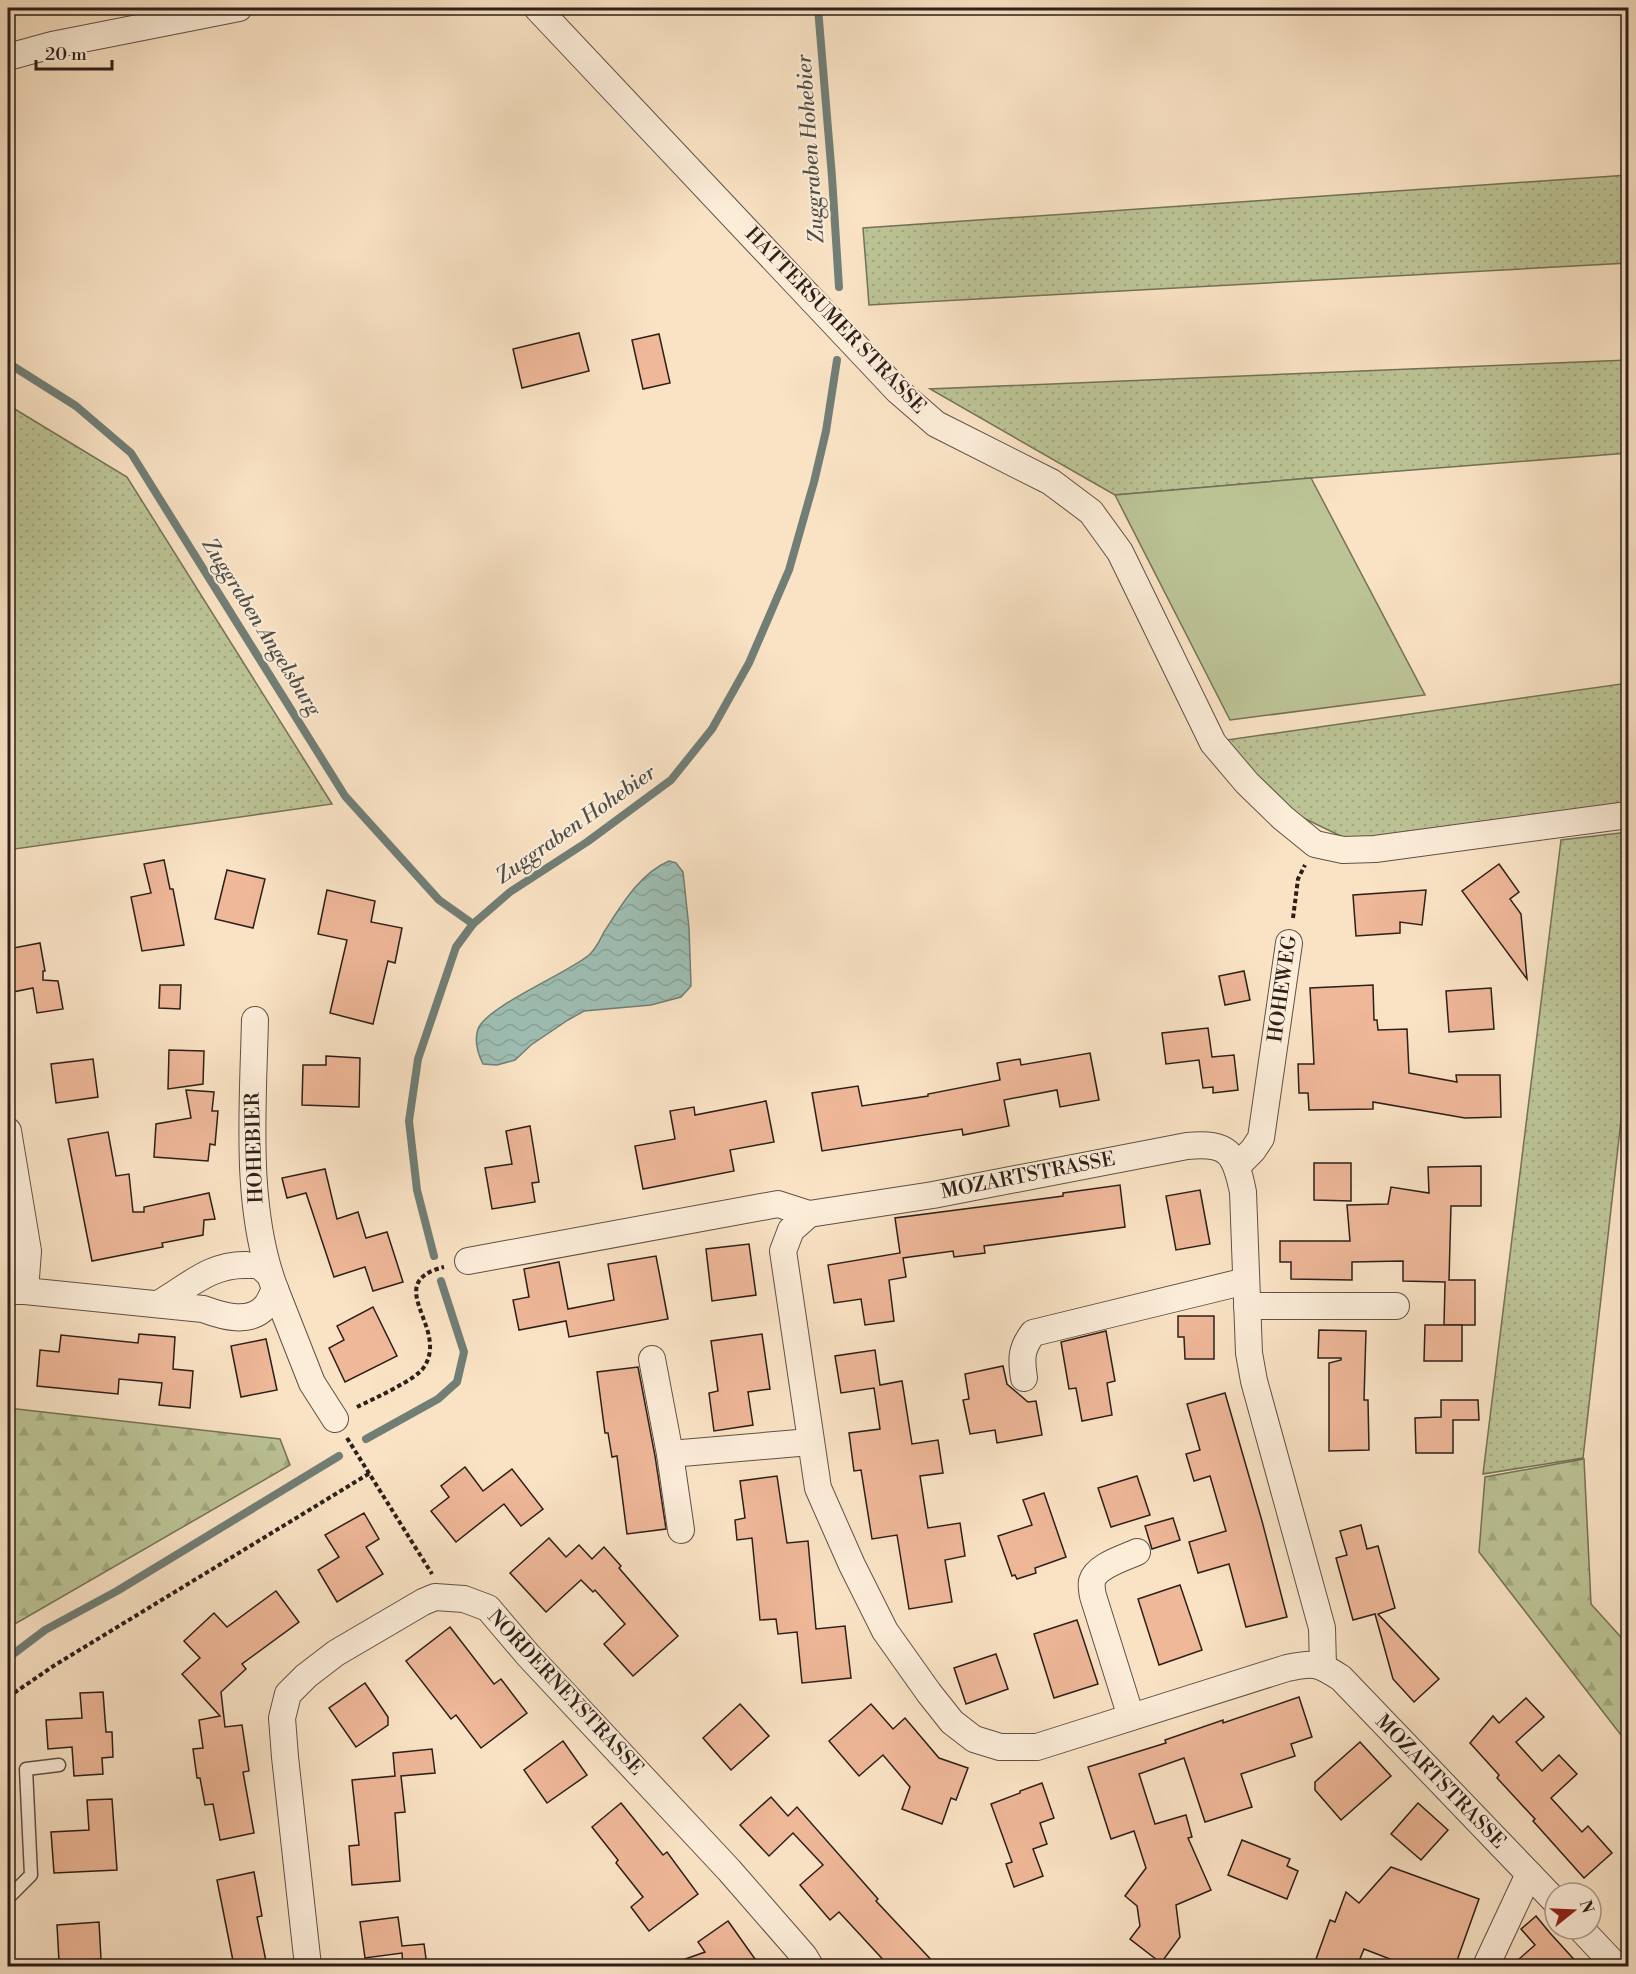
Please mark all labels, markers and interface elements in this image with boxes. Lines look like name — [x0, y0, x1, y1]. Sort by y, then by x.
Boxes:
scale bar — [36, 33, 112, 71]
text: 20 m — [45, 43, 87, 66]
water label: Zuggraben Hohebier — [791, 53, 831, 244]
street label: HATTERSUMER STRASSE — [739, 222, 931, 420]
water label: Zuggraben Angelsburg — [196, 533, 327, 722]
water label: Zuggraben Hohebier — [491, 759, 662, 890]
street label: HOHEWEG — [1263, 934, 1303, 1044]
street label: HOHEBIER — [241, 1091, 269, 1204]
street label: MOZARTSTRASSE — [939, 1147, 1117, 1205]
street label: NORDERNEYSTRASSE — [482, 1605, 648, 1781]
street label: MOZARTSTRASSE — [1369, 1710, 1511, 1854]
north arrow — [1543, 1881, 1603, 1941]
text: N — [1575, 1898, 1598, 1916]

